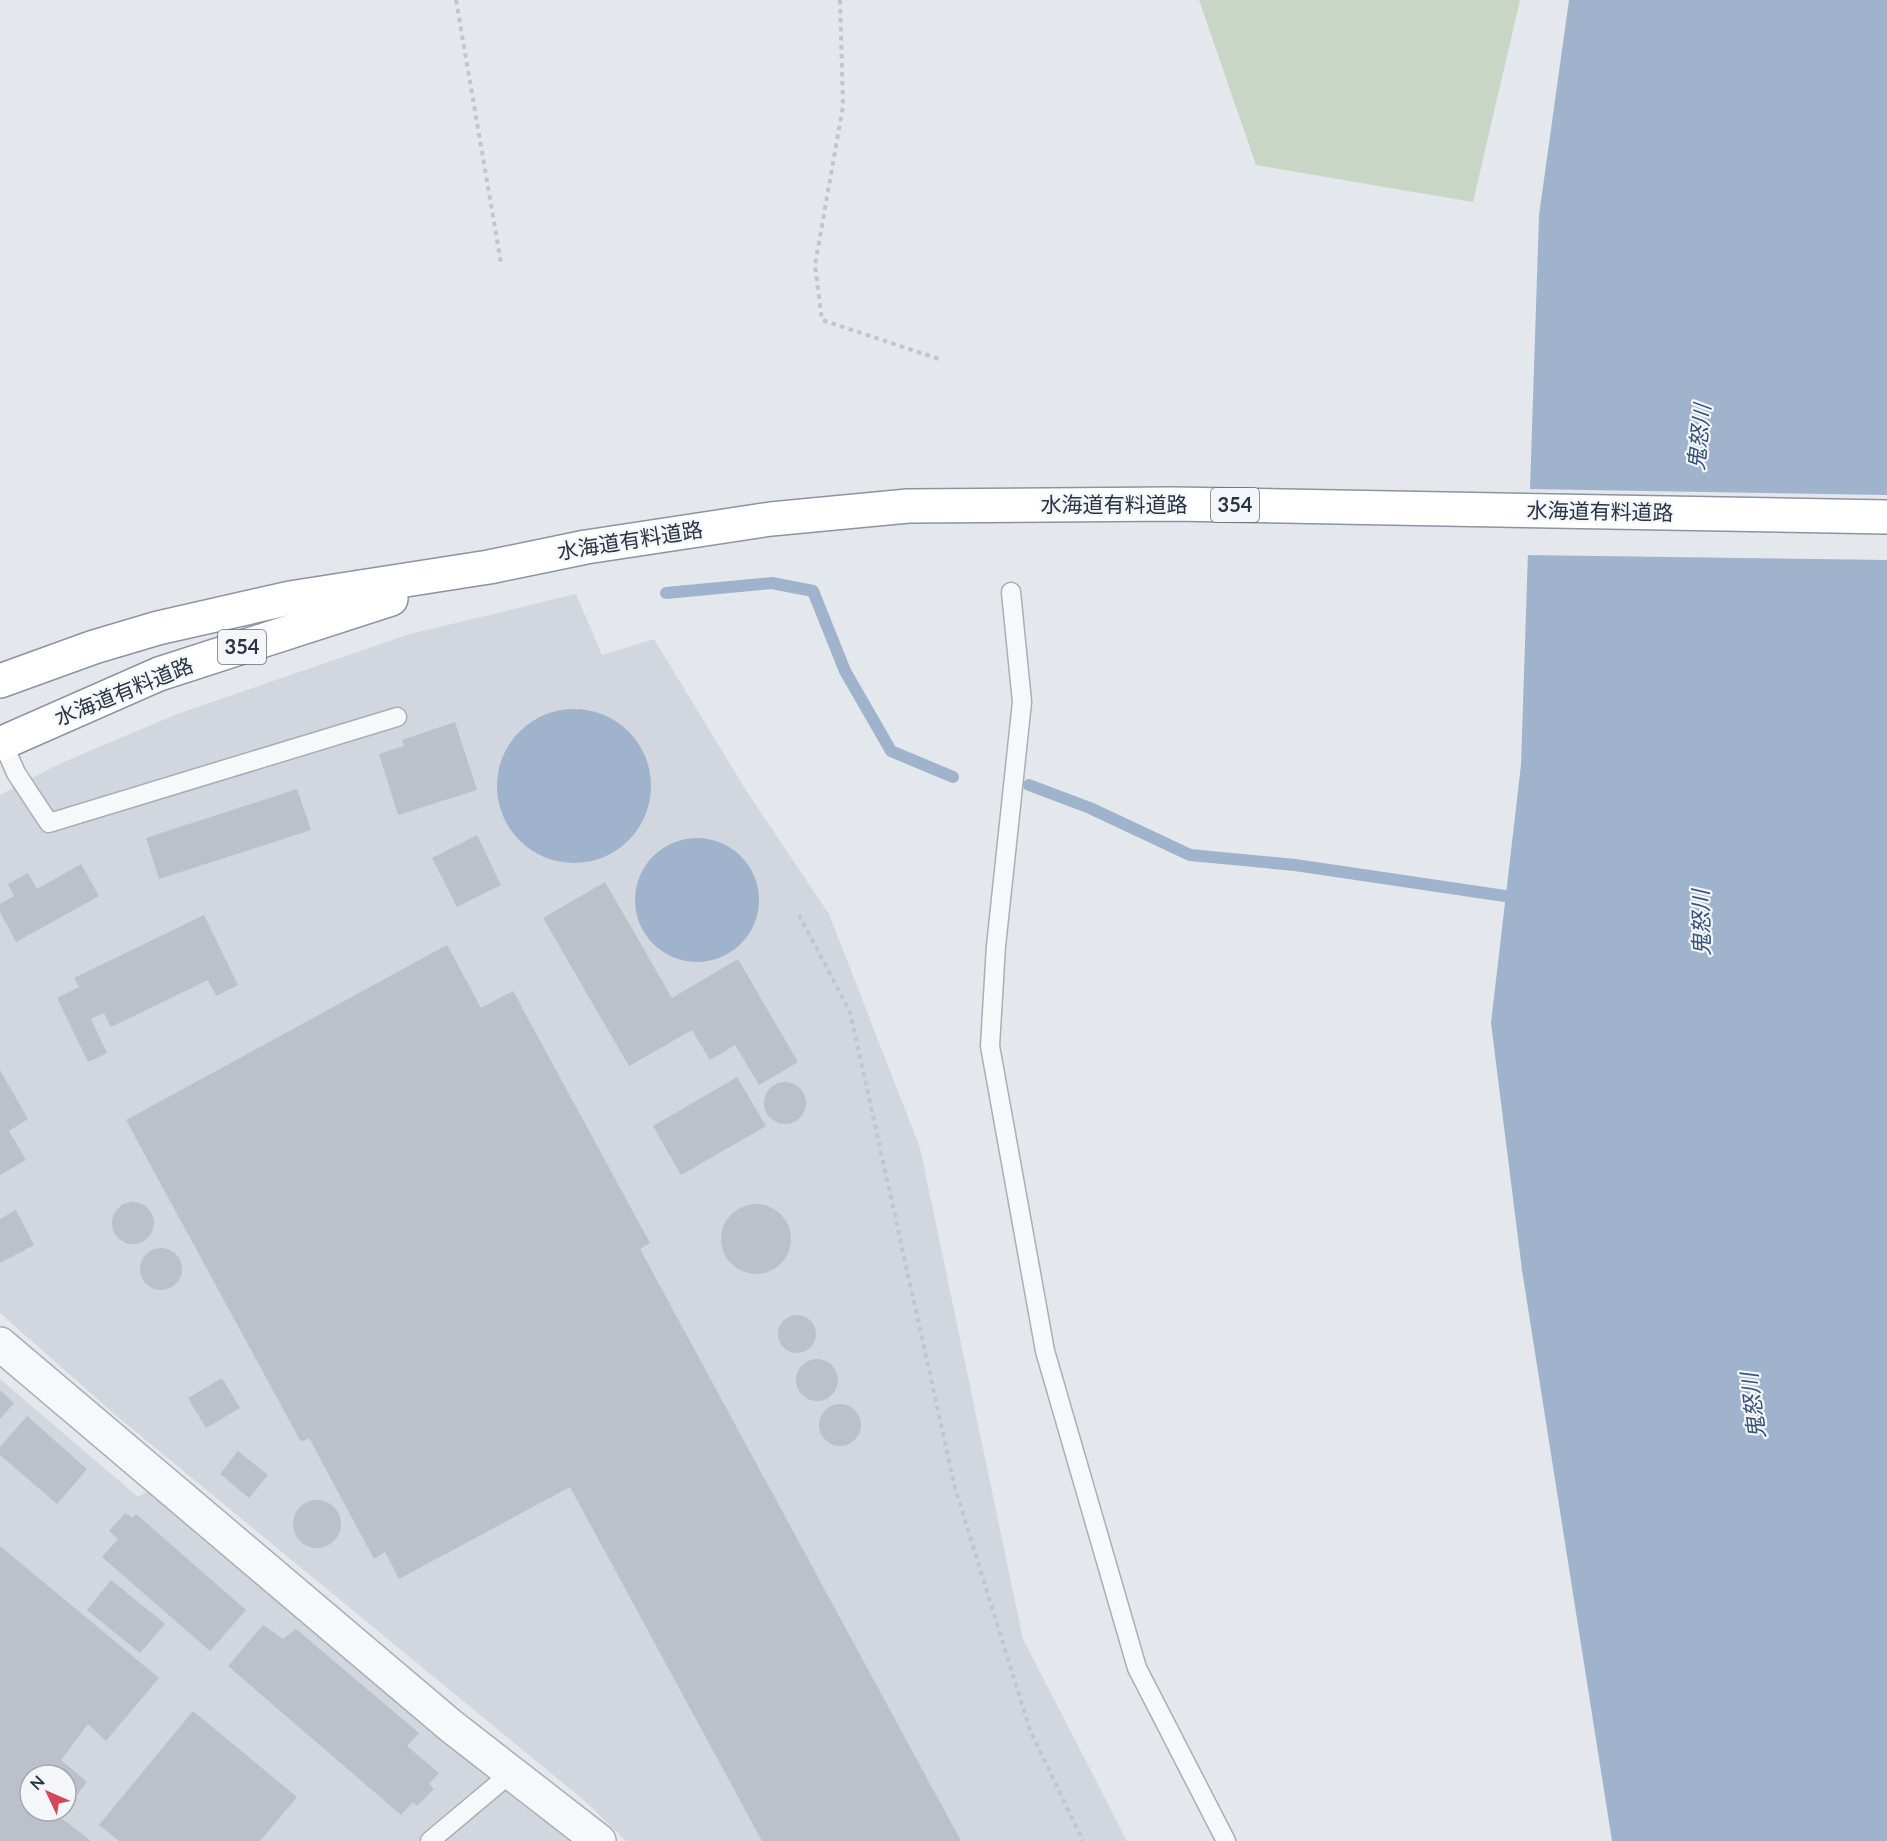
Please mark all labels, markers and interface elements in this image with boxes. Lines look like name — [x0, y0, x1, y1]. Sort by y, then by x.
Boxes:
water label: 鬼怒川 — [1682, 401, 1716, 471]
road number: 354 — [1211, 488, 1259, 522]
street label: 水海道有料道路 — [1041, 491, 1188, 516]
street label: 水海道有料道路 — [1526, 497, 1674, 524]
street label: 水海道有料道路 — [555, 516, 704, 563]
road number: 354 — [218, 630, 266, 664]
street label: 水海道有料道路 — [51, 651, 196, 730]
water label: 鬼怒川 — [1686, 888, 1715, 956]
water label: 鬼怒川 — [1735, 1370, 1770, 1440]
north arrow — [18, 1763, 78, 1823]
text: N — [26, 1771, 48, 1793]

